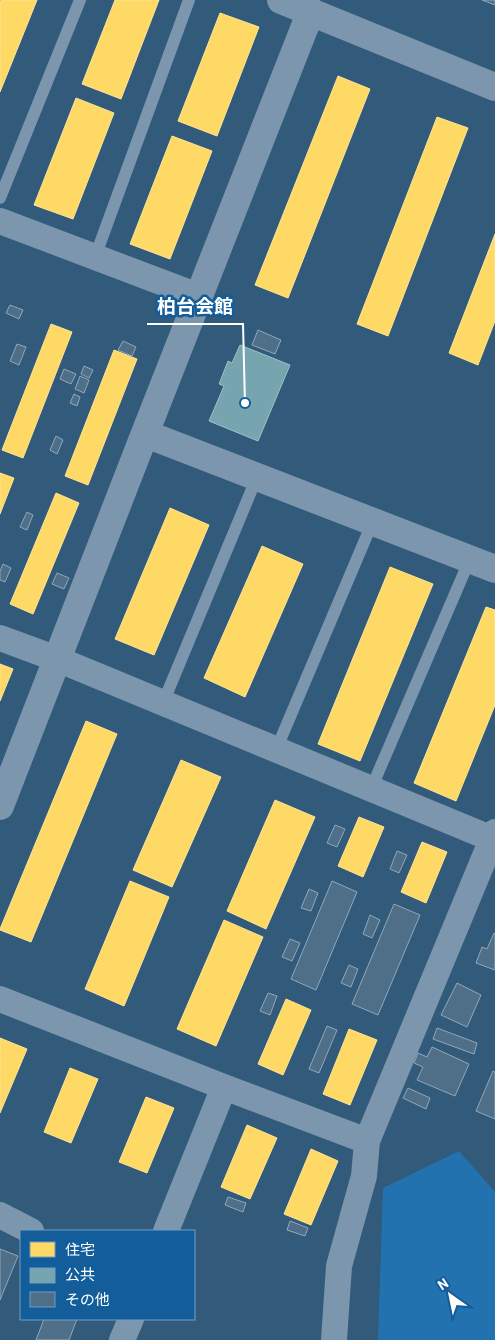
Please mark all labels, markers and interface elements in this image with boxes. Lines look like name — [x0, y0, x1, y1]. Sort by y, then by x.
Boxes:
callout: 柏台会館 — [147, 290, 243, 324]
text: 柏台会館 — [157, 294, 233, 317]
legend — [20, 1230, 195, 1320]
text: 住宅 — [65, 1240, 95, 1258]
text: 公共 — [65, 1265, 95, 1283]
north arrow — [425, 1270, 475, 1320]
text: N — [434, 1274, 451, 1293]
text: その他 — [65, 1290, 110, 1308]

